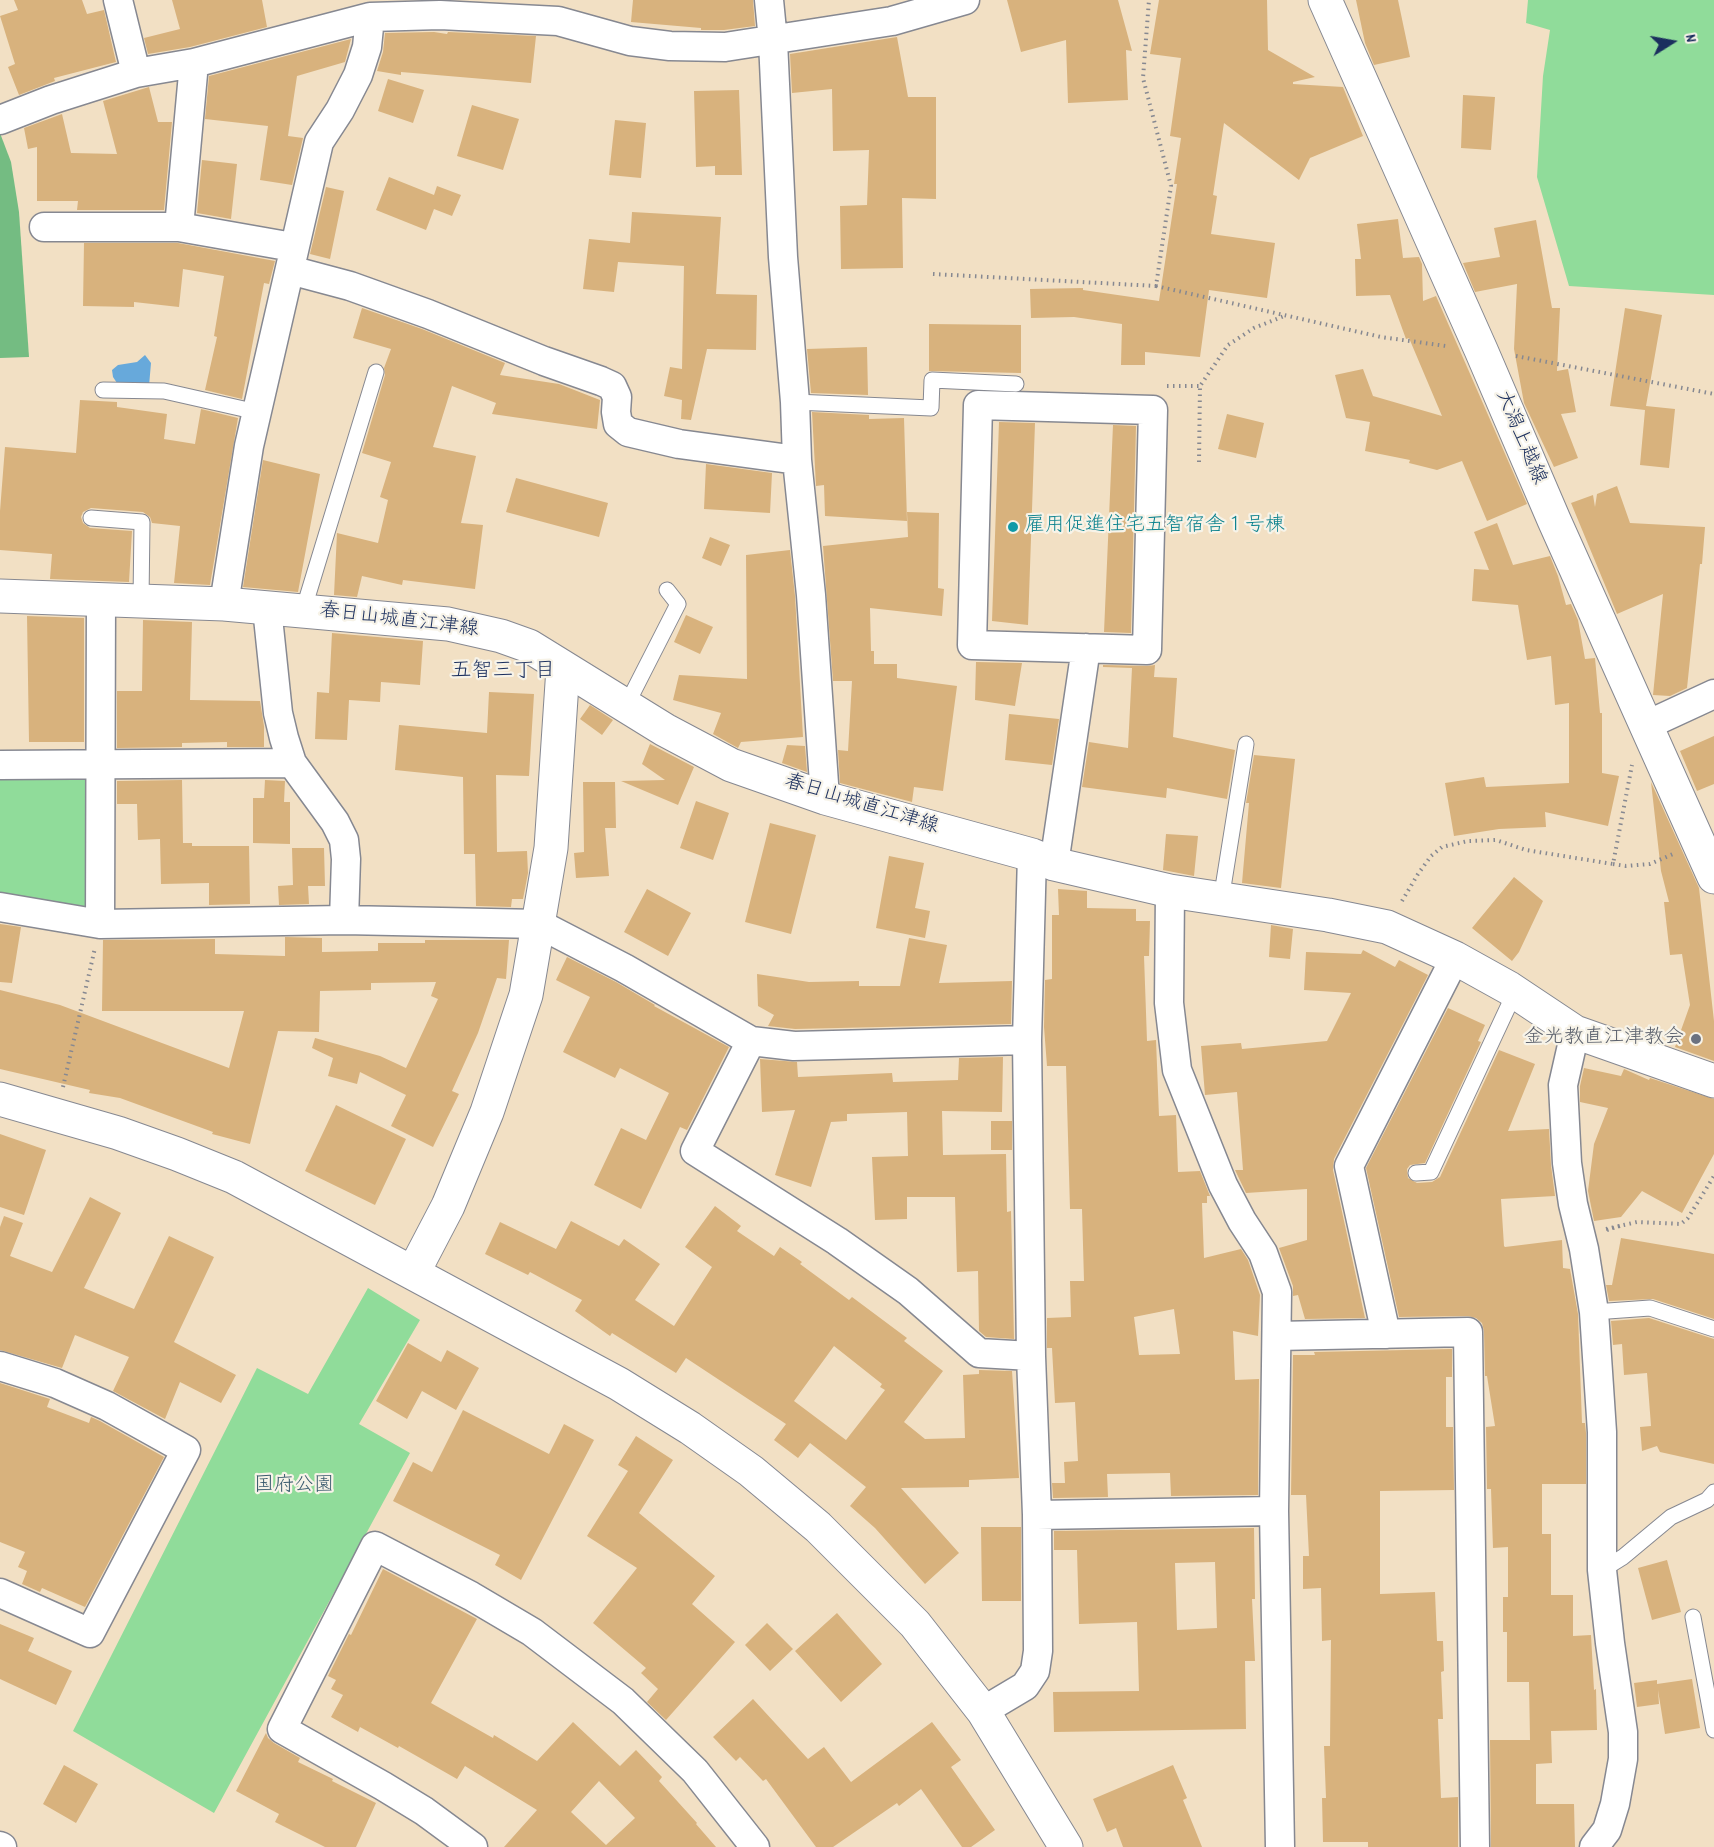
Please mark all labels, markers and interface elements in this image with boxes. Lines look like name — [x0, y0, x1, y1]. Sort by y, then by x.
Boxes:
north arrow — [1642, 12, 1702, 72]
text: N — [1678, 32, 1702, 45]
street label: 大潟上越線 — [1488, 387, 1550, 489]
place label: 雇用促進住宅五智宿舎１号棟 — [1025, 515, 1285, 539]
marker: 雇用促進住宅五智宿舎１号棟 — [1006, 520, 1020, 534]
street label: 春日山城直江津線 — [318, 600, 480, 644]
district label: 五智三丁目 — [451, 660, 555, 686]
street label: 春日山城直江津線 — [781, 771, 941, 841]
place label: 金光教直江津教会 — [1524, 1027, 1684, 1051]
marker: 金光教直江津教会 — [1689, 1032, 1703, 1046]
park label: 国府公園 — [254, 1475, 334, 1499]

